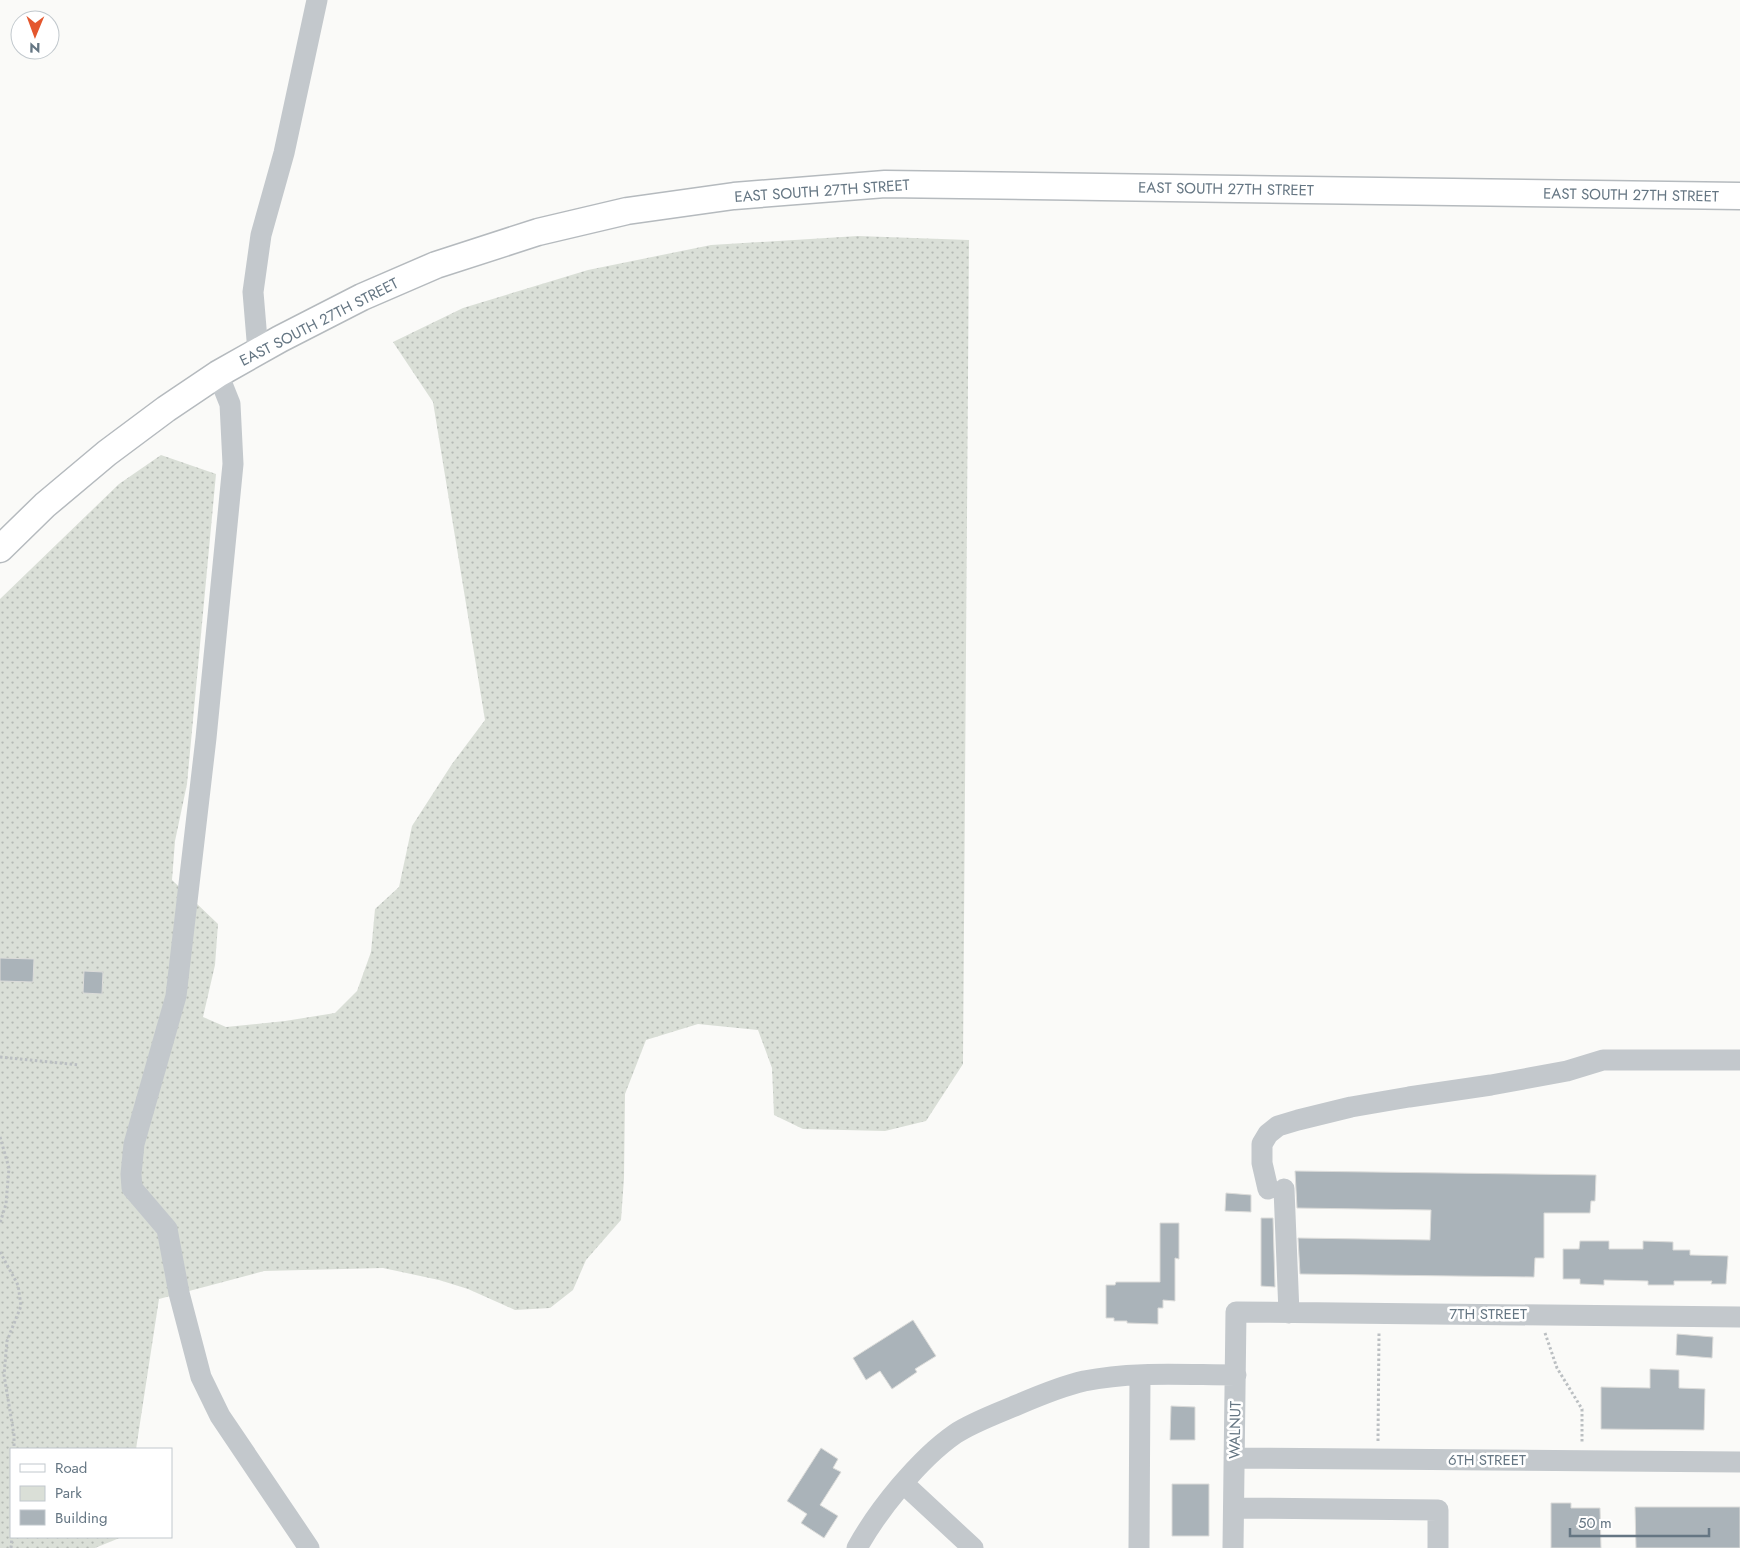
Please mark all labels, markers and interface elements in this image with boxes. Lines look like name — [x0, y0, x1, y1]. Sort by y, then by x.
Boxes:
north arrow — [10, 10, 60, 60]
text: N — [29, 38, 41, 58]
street label: EAST SOUTH 27TH STREET — [734, 174, 910, 208]
street label: EAST SOUTH 27TH STREET — [1138, 176, 1314, 202]
street label: EAST SOUTH 27TH STREET — [1543, 182, 1719, 208]
street label: EAST SOUTH 27TH STREET — [236, 272, 402, 372]
street label: 7TH STREET — [1449, 1303, 1527, 1325]
street label: WALNUT — [1223, 1401, 1247, 1459]
legend — [10, 1448, 172, 1538]
street label: 6TH STREET — [1448, 1449, 1526, 1471]
text: Road — [55, 1457, 87, 1479]
text: Park — [55, 1482, 82, 1504]
scale bar — [1570, 1506, 1709, 1538]
text: Building — [55, 1507, 107, 1529]
text: 50 m — [1578, 1512, 1612, 1534]

